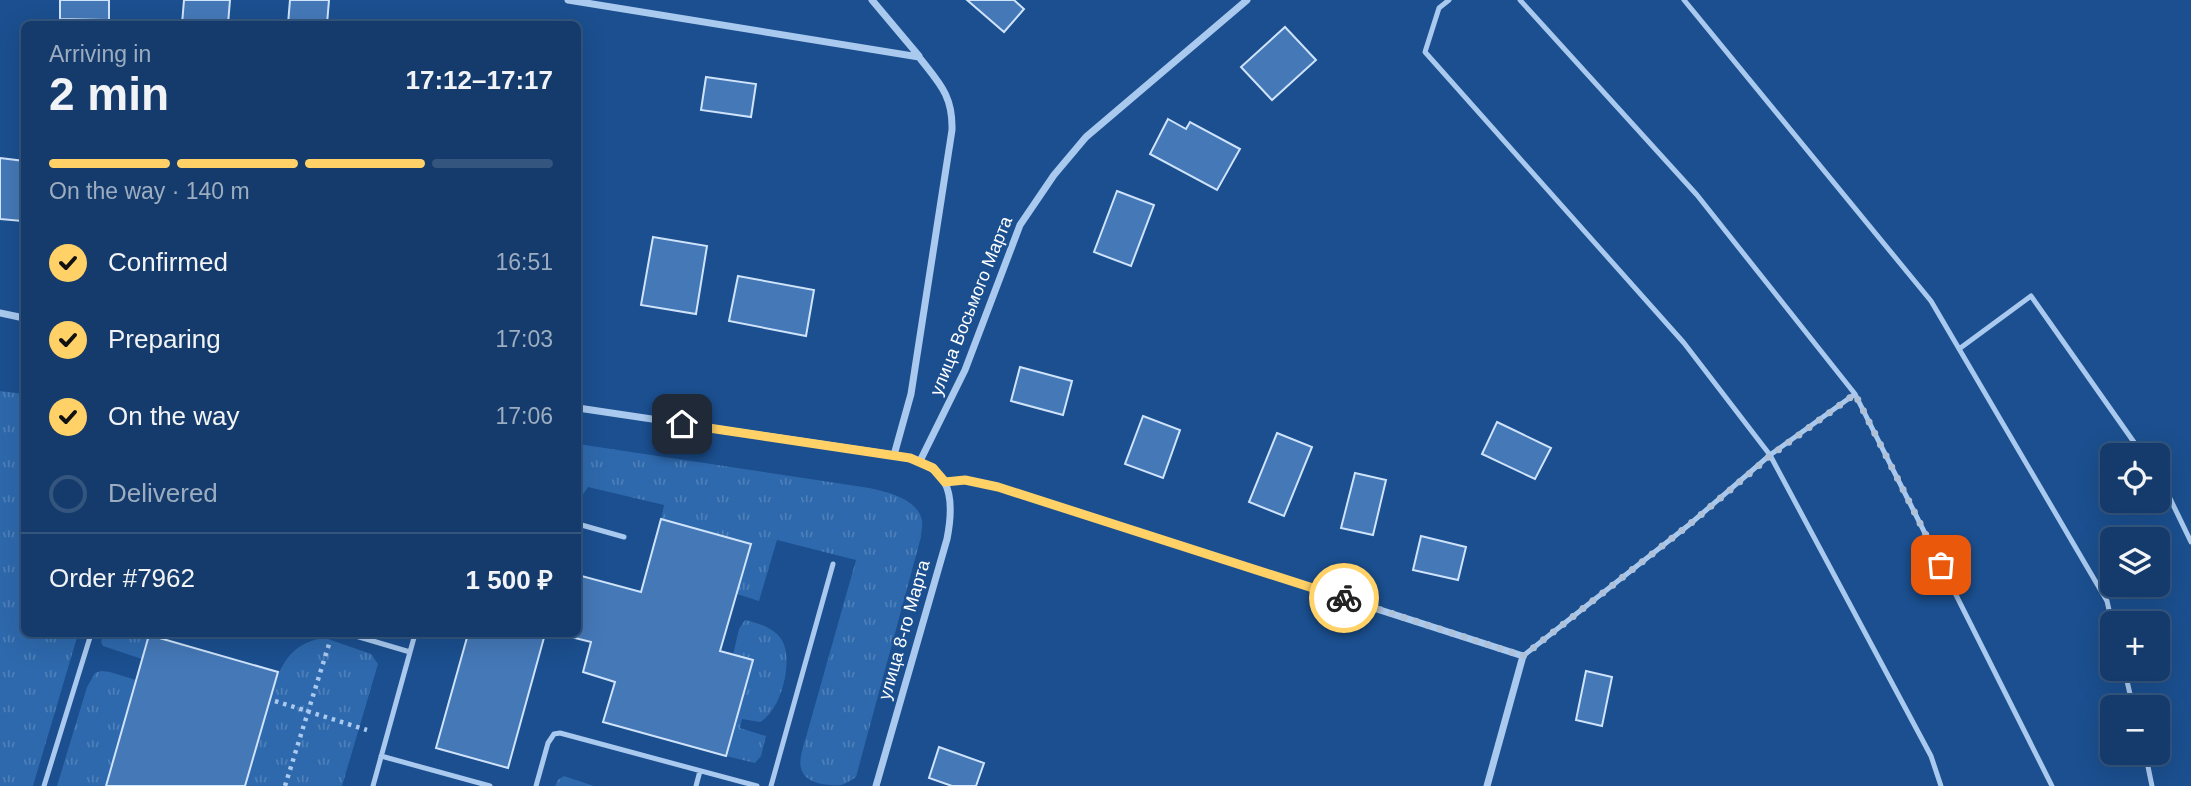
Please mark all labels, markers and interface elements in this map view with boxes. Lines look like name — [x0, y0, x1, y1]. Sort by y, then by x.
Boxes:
text: Arriving in — [49, 41, 151, 67]
text: 17:12–17:17 — [406, 65, 553, 95]
text: 2 min — [49, 68, 169, 120]
text: On the way · 140 m — [49, 178, 250, 204]
street label: улица Восьмого Марта — [926, 213, 1016, 398]
icon: check — [49, 244, 87, 282]
text: Confirmed — [108, 247, 228, 277]
text: 16:51 — [495, 249, 553, 275]
icon: check — [49, 321, 87, 359]
text: Preparing — [108, 324, 221, 354]
text: 17:03 — [495, 326, 553, 352]
pin — [652, 394, 712, 454]
icon: check — [49, 398, 87, 436]
text: On the way — [108, 401, 240, 431]
text: 17:06 — [495, 403, 553, 429]
icon: home — [663, 405, 701, 443]
map controls — [2100, 443, 2170, 765]
button: locate — [2100, 443, 2170, 513]
text: Delivered — [108, 478, 218, 508]
button: layers — [2100, 527, 2170, 597]
pin — [1911, 535, 1971, 595]
icon: bag — [1922, 546, 1960, 584]
street label: улица 8-го Марта — [874, 557, 934, 702]
text: Order #7962 — [49, 563, 195, 593]
courier — [1309, 563, 1379, 633]
text: 1 500 ₽ — [466, 565, 553, 595]
icon: bike — [1325, 579, 1363, 617]
button: + — [2100, 611, 2170, 681]
button: − — [2100, 695, 2170, 765]

